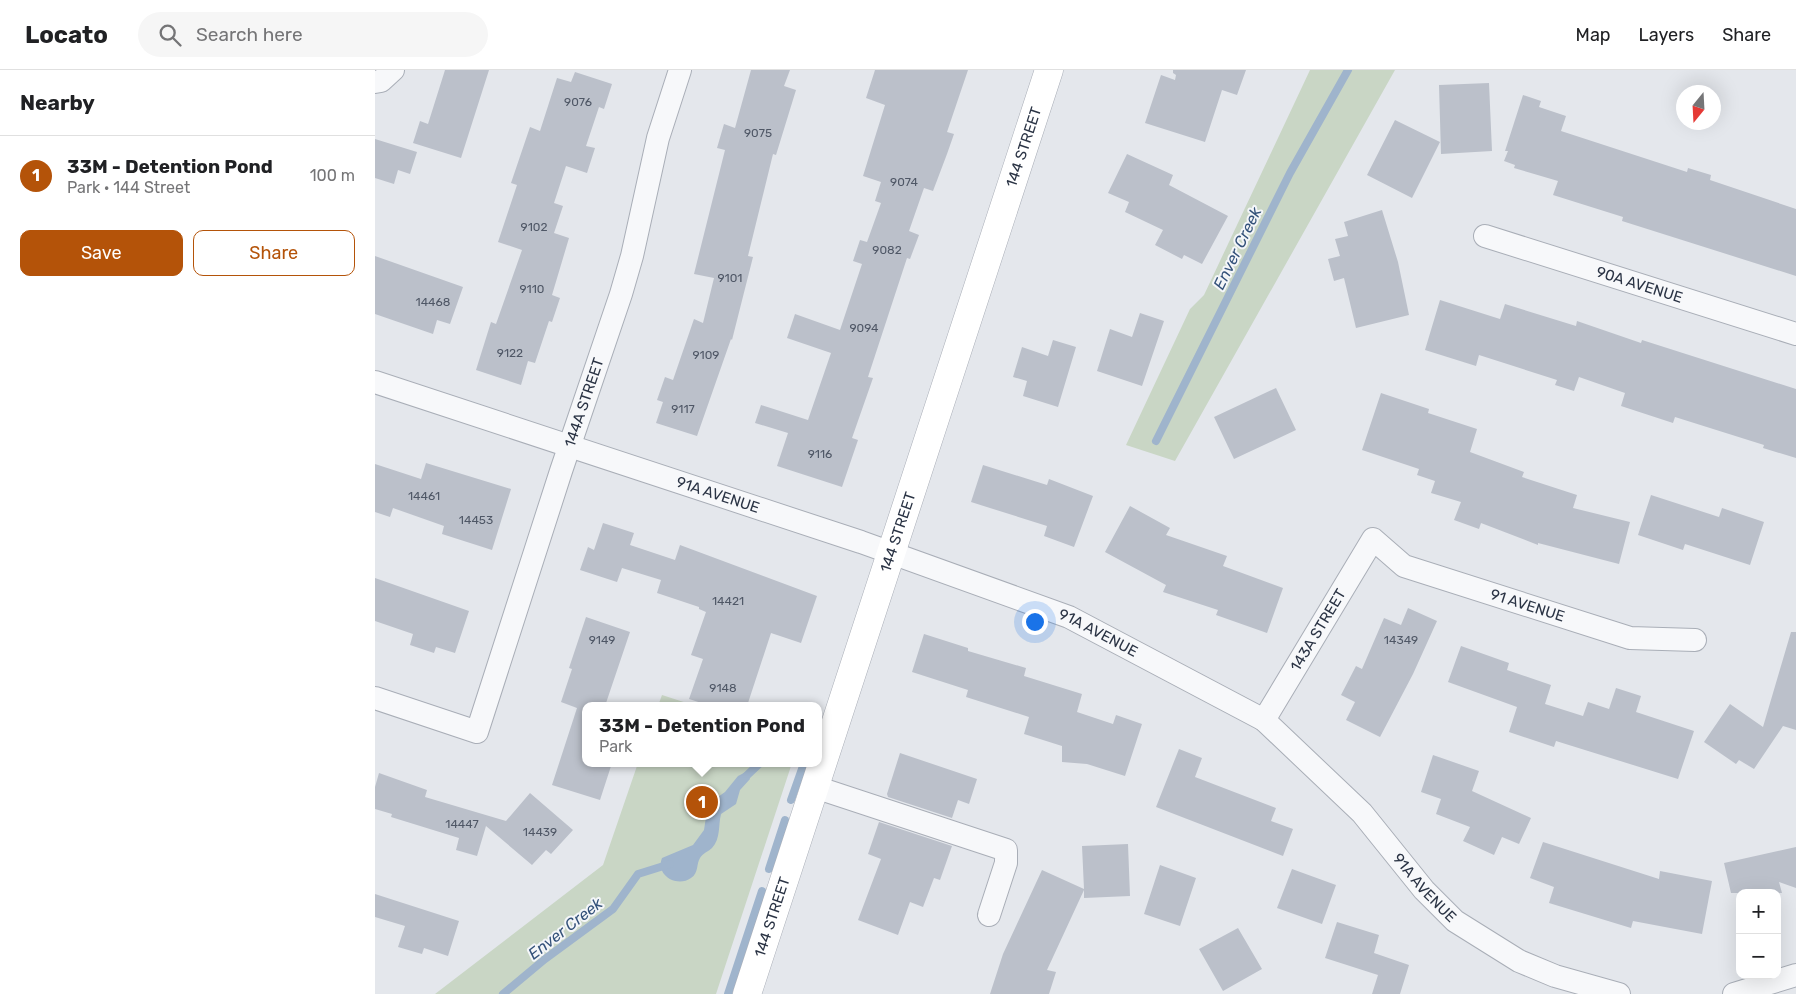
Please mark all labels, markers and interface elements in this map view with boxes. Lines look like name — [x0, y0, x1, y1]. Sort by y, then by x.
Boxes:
search box — [138, 12, 488, 57]
text: Locato — [25, 21, 108, 49]
icon: search — [156, 21, 184, 49]
text: Search here — [196, 23, 303, 46]
text: Map — [1576, 24, 1611, 46]
text: Layers — [1639, 24, 1694, 46]
text: Share — [1722, 24, 1771, 46]
north arrow — [1676, 85, 1721, 130]
text: Nearby — [20, 90, 95, 115]
house number: 9076 — [564, 95, 592, 109]
street label: 144 STREET — [1002, 104, 1045, 190]
house number: 9075 — [744, 126, 772, 140]
text: 33M - Detention Pond — [67, 155, 273, 178]
text: 1 — [32, 166, 40, 185]
text: 100 m — [310, 166, 355, 185]
house number: 9074 — [890, 175, 919, 189]
text: Park · 144 Street — [67, 178, 190, 197]
water label: Enver Creek — [1209, 203, 1266, 292]
house number: 9102 — [521, 220, 547, 234]
button: Save — [20, 230, 183, 276]
button: Share — [193, 230, 355, 276]
house number: 9082 — [872, 243, 902, 257]
street label: 90A AVENUE — [1594, 263, 1685, 307]
house number: 9101 — [717, 271, 743, 285]
house number: 9110 — [519, 282, 545, 296]
house number: 14468 — [416, 295, 450, 309]
house number: 9094 — [849, 321, 879, 335]
house number: 9122 — [497, 346, 523, 360]
house number: 9109 — [693, 348, 720, 362]
street label: 144A STREET — [561, 355, 608, 449]
house number: 9117 — [671, 402, 695, 416]
house number: 9116 — [808, 447, 832, 461]
street label: 91A AVENUE — [674, 473, 762, 517]
house number: 14461 — [408, 489, 440, 503]
street label: 144 STREET — [876, 489, 920, 574]
house number: 14453 — [459, 513, 493, 527]
street label: 143A STREET — [1287, 585, 1350, 674]
street label: 91 AVENUE — [1488, 585, 1567, 626]
house number: 14421 — [712, 594, 744, 608]
street label: 91A AVENUE — [1056, 605, 1141, 661]
your location — [1022, 609, 1048, 635]
house number: 9149 — [589, 633, 615, 647]
house number: 14349 — [1384, 633, 1418, 647]
house number: 9148 — [709, 681, 737, 695]
popup — [582, 702, 822, 767]
text: 33M - Detention Pond — [599, 714, 805, 737]
text: Park — [599, 737, 632, 756]
pin: 1 — [686, 783, 718, 821]
house number: 14447 — [445, 817, 479, 831]
house number: 14439 — [523, 825, 557, 839]
street label: 91A AVENUE — [1389, 850, 1460, 926]
street label: 144 STREET — [751, 874, 794, 959]
map controls — [1736, 889, 1781, 979]
button: + — [1736, 889, 1781, 934]
water label: Enver Creek — [524, 893, 607, 963]
button: − — [1736, 934, 1781, 979]

